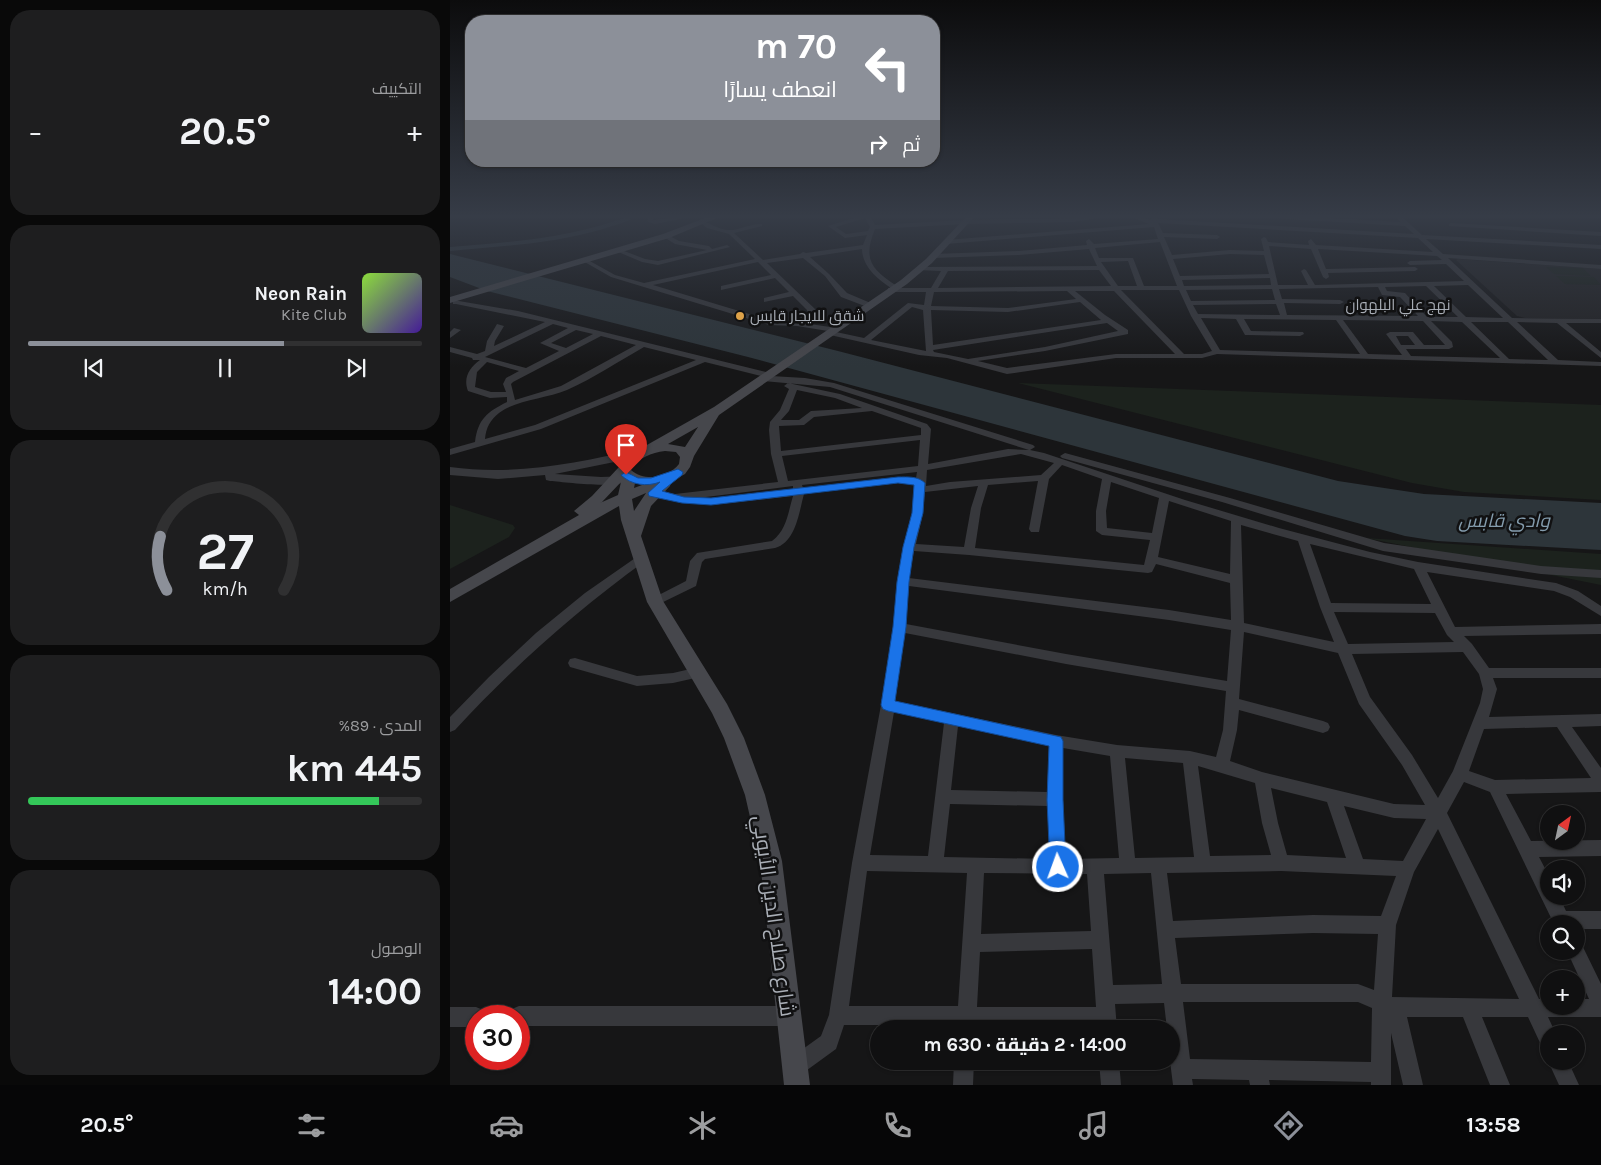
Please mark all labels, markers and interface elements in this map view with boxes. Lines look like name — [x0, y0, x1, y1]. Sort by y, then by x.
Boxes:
text: 70 m — [755, 26, 837, 67]
icon: left — [855, 35, 920, 100]
text: انعطف يسارًا — [723, 77, 837, 103]
text: التكييف — [372, 79, 422, 98]
text: 20.5° — [179, 109, 271, 154]
text: − — [28, 115, 43, 148]
text: + — [407, 115, 422, 148]
icon: right — [864, 130, 892, 158]
text: ثم — [902, 134, 920, 156]
text: Neon Rain — [254, 283, 347, 305]
street label: نهج علي البلهوان — [1346, 296, 1450, 317]
text: Kite Club — [281, 305, 347, 324]
place label: شقق للايجار قابس — [750, 307, 864, 326]
marker: شقق للايجار قابس — [734, 310, 746, 322]
icon: previous — [80, 354, 108, 382]
icon: pause — [211, 354, 239, 382]
icon: next — [342, 354, 370, 382]
pin — [605, 424, 647, 475]
icon: arrive — [612, 431, 640, 459]
water label: وادي قابس — [1458, 510, 1551, 536]
text: 27 — [196, 521, 254, 582]
text: km/h — [202, 579, 248, 600]
text: المدى · 89% — [338, 716, 422, 735]
text: 445 km — [286, 746, 422, 791]
north arrow — [1540, 805, 1585, 850]
map controls — [1540, 805, 1585, 1070]
street label: شارع صلاح الدين الأيوبي — [744, 814, 800, 1019]
position arrow — [1031, 840, 1083, 892]
button: sound — [1540, 860, 1585, 905]
button: search — [1540, 915, 1585, 960]
text: الوصول — [371, 939, 422, 958]
text: 14:00 — [328, 969, 422, 1014]
button: + — [1540, 970, 1585, 1015]
speed limit sign: 30 — [465, 1005, 530, 1070]
button: − — [1540, 1025, 1585, 1070]
text: 14:00 · 2 دقيقة · 630 m — [924, 1034, 1126, 1056]
icon: filters — [294, 1108, 329, 1143]
icon: car — [489, 1108, 524, 1143]
icon: climate — [685, 1108, 720, 1143]
icon: phone — [880, 1108, 915, 1143]
icon: music — [1076, 1108, 1111, 1143]
icon: directions — [1271, 1108, 1306, 1143]
text: 20.5° — [80, 1112, 134, 1138]
text: 13:58 — [1466, 1112, 1521, 1138]

